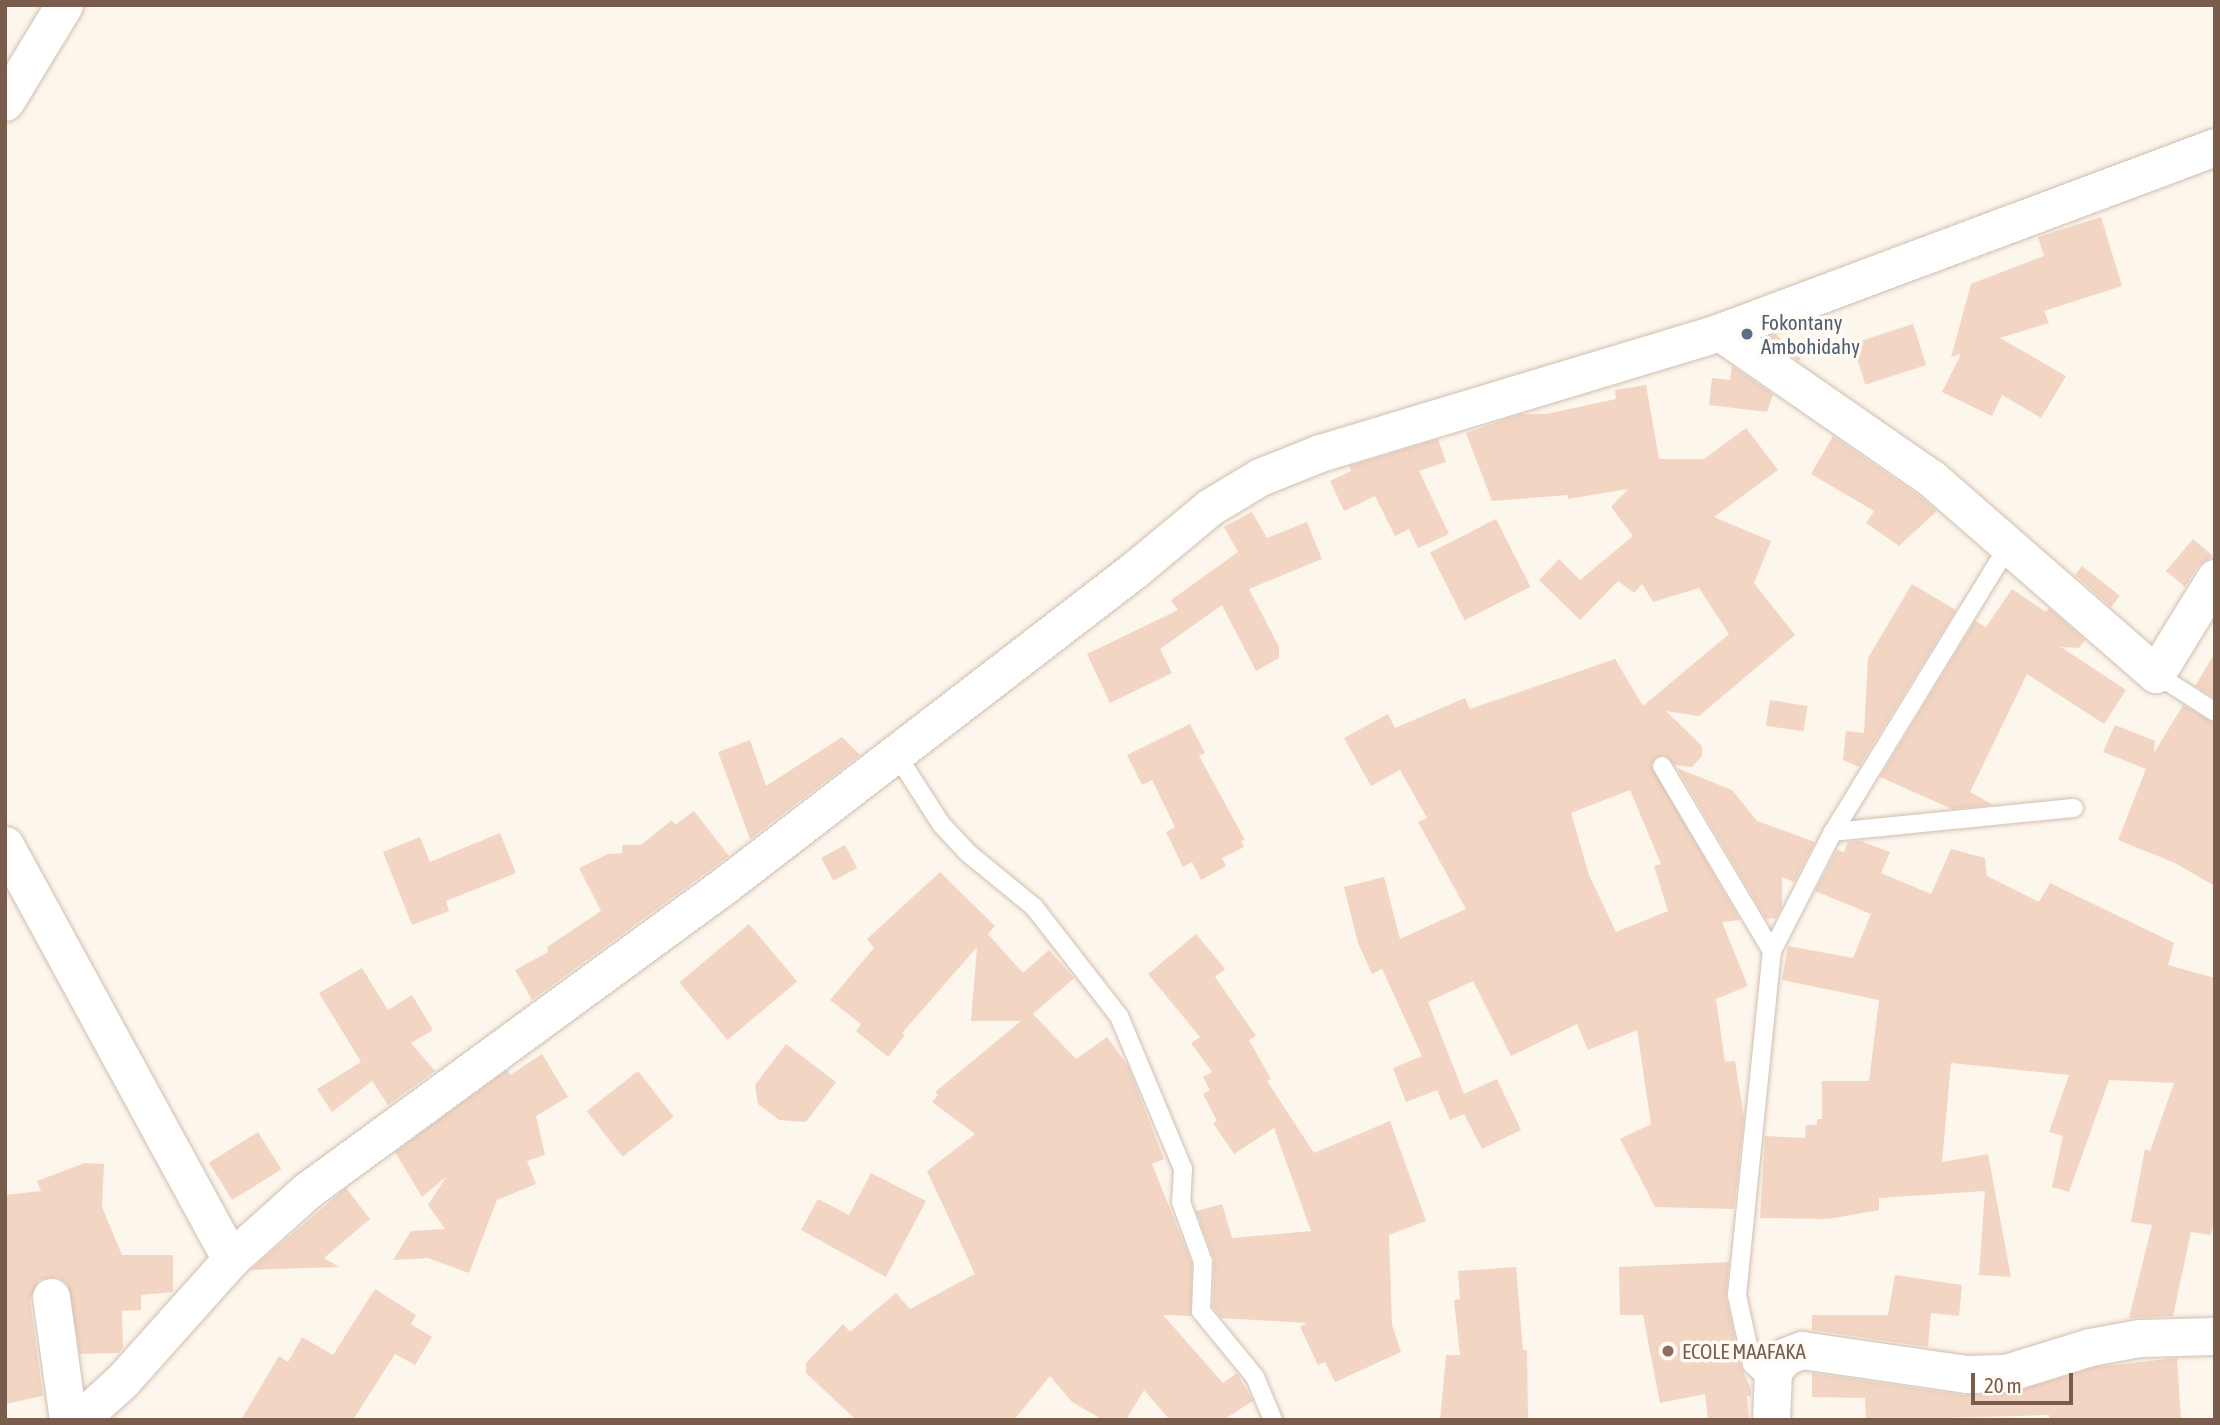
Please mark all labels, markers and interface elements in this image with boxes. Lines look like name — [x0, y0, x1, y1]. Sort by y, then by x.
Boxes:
place label: Fokontany Ambohidahy — [1761, 309, 1860, 359]
marker: Fokontany Ambohidahy — [1739, 326, 1755, 342]
place label: ECOLE MAAFAKA — [1682, 1338, 1806, 1364]
marker: ECOLE MAAFAKA — [1660, 1343, 1676, 1359]
scale bar — [1975, 1358, 2076, 1402]
text: 20 m — [1984, 1373, 2022, 1397]

